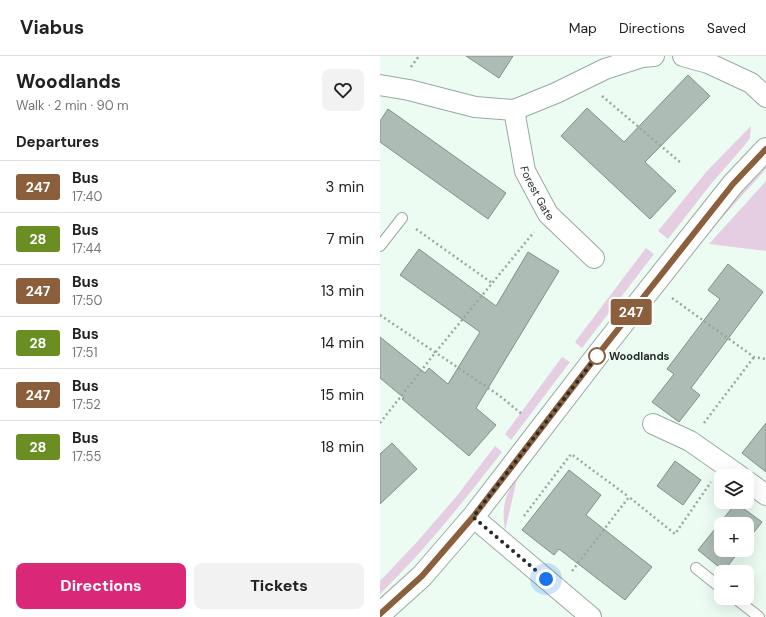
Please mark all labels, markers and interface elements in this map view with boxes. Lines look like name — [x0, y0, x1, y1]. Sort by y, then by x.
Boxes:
text: Viabus — [20, 15, 84, 40]
text: Map — [569, 19, 597, 37]
text: Directions — [619, 19, 685, 37]
text: Saved — [707, 19, 746, 37]
text: Woodlands — [16, 69, 121, 94]
button: heart — [322, 69, 364, 111]
text: Walk · 2 min · 90 m — [16, 97, 129, 114]
text: Departures — [16, 132, 99, 152]
street label: Forest Gate — [517, 165, 557, 223]
text: Bus — [72, 168, 99, 188]
text: 3 min — [326, 177, 364, 197]
text: 247 — [26, 178, 50, 196]
text: 17:40 — [72, 188, 102, 205]
text: Bus — [72, 220, 99, 240]
text: 7 min — [326, 229, 364, 249]
text: 28 — [30, 230, 46, 248]
text: 17:44 — [72, 240, 101, 257]
text: Bus — [72, 272, 99, 292]
text: 13 min — [321, 281, 364, 301]
text: 247 — [26, 282, 50, 300]
text: 17:50 — [72, 292, 102, 309]
line badge: 247 — [608, 299, 654, 325]
text: 247 — [619, 303, 643, 321]
text: Bus — [72, 324, 99, 344]
text: 14 min — [321, 333, 364, 353]
text: 28 — [30, 334, 46, 352]
text: 17:51 — [72, 344, 98, 361]
marker: Woodlands — [588, 347, 606, 365]
place label: Woodlands — [609, 349, 670, 363]
text: Bus — [72, 376, 99, 396]
text: 15 min — [321, 385, 364, 405]
text: 247 — [26, 386, 50, 404]
text: 17:52 — [72, 396, 101, 413]
text: Bus — [72, 428, 99, 448]
text: 18 min — [321, 437, 364, 457]
text: 28 — [30, 438, 46, 456]
text: 17:55 — [72, 448, 101, 465]
map controls — [714, 469, 754, 605]
button: layers — [714, 469, 754, 509]
button: + — [714, 517, 754, 557]
button: Directions — [16, 563, 186, 609]
button: Tickets — [194, 563, 364, 609]
button: − — [714, 565, 754, 605]
your location — [536, 569, 556, 589]

